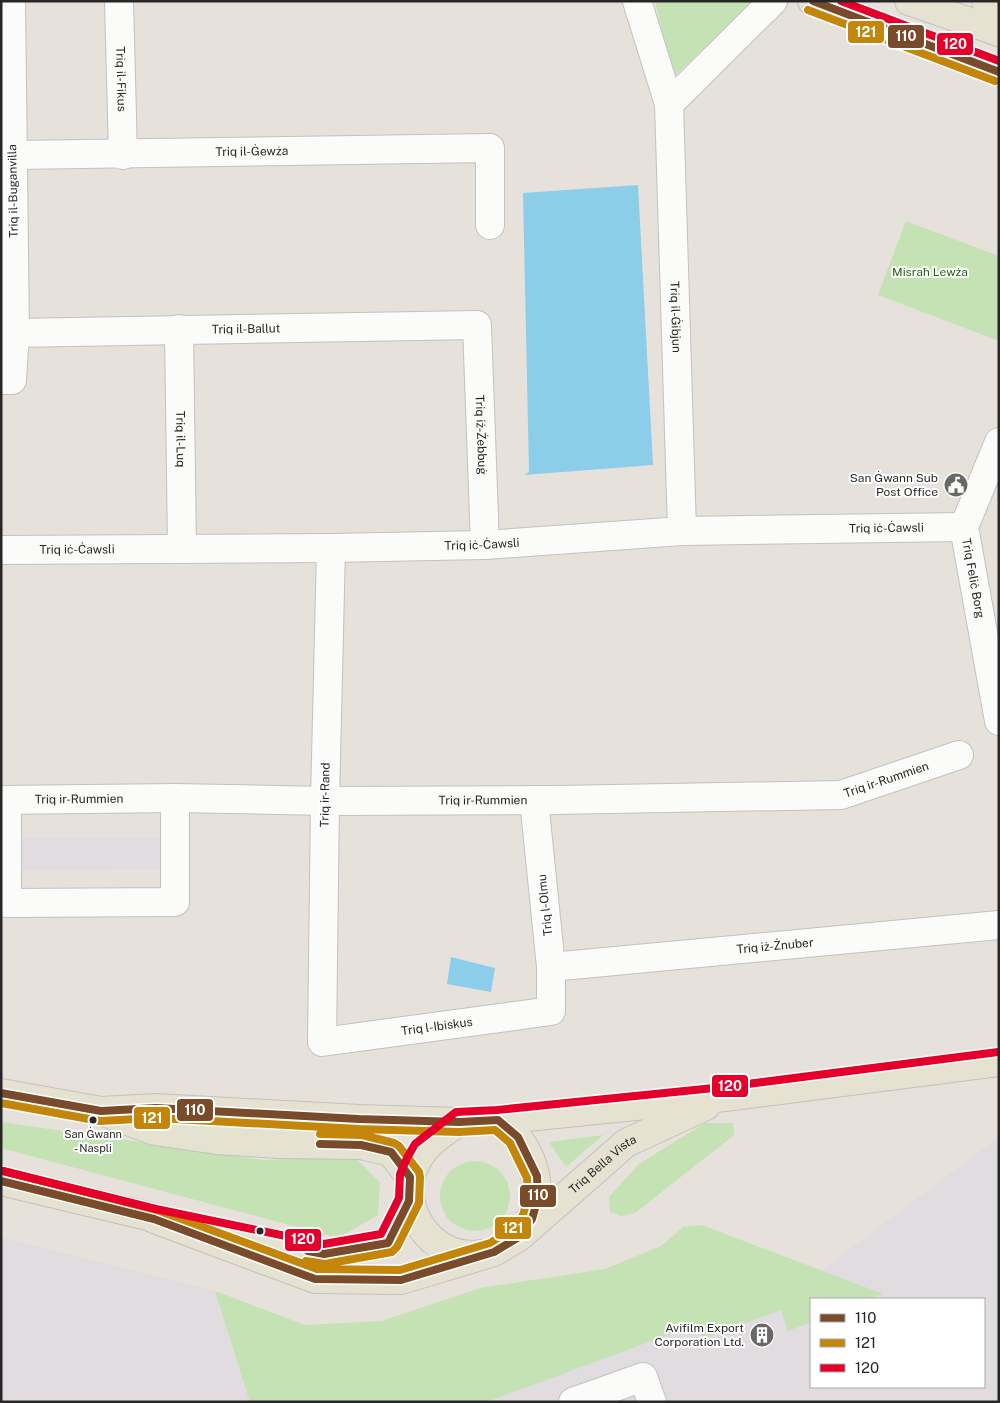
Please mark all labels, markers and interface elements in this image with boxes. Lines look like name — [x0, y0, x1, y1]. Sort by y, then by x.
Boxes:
line badge: 121 — [847, 20, 885, 44]
text: 121 — [856, 24, 876, 40]
line badge: 110 — [887, 24, 925, 49]
text: 110 — [895, 28, 917, 44]
line badge: 120 — [936, 32, 974, 56]
text: 120 — [943, 36, 967, 52]
street label: Triq il-Fikus — [113, 46, 129, 112]
street label: Triq il-Buganvilla — [5, 144, 21, 238]
street label: Triq il-Ġewża — [215, 144, 289, 159]
park label: Misraħ Lewża — [892, 265, 968, 279]
street label: Triq il-Ġibjun — [667, 281, 684, 353]
street label: Triq il-Ballut — [211, 321, 281, 337]
street label: Triq iż-Żebbuġ — [473, 395, 489, 475]
street label: Triq il-Luq — [173, 411, 188, 467]
place label: San Ġwann Sub Post Office — [850, 471, 938, 499]
public building icon: San Ġwann Sub Post Office — [943, 472, 969, 498]
street label: Triq iċ-Ċawsli — [849, 521, 924, 536]
street label: Triq iċ-Ċawsli — [444, 536, 520, 553]
street label: Triq Feliċ Borg — [959, 537, 987, 619]
street label: Triq iċ-Ċawsli — [39, 542, 115, 557]
street label: Triq ir-Rummien — [842, 759, 931, 801]
street label: Triq ir-Rand — [317, 762, 333, 828]
street label: Triq ir-Rummien — [35, 792, 124, 807]
street label: Triq ir-Rummien — [439, 793, 527, 808]
street label: Triq l-Olmu — [535, 873, 555, 937]
street label: Triq iż-Żnuber — [736, 935, 814, 957]
street label: Triq l-Ibiskus — [400, 1015, 473, 1038]
line badge: 120 — [711, 1074, 749, 1098]
text: 120 — [718, 1078, 742, 1094]
line badge: 110 — [176, 1098, 214, 1122]
text: 110 — [184, 1102, 206, 1118]
line badge: 121 — [133, 1106, 171, 1130]
text: 121 — [142, 1110, 162, 1126]
marker: San Ġwann - Naspli — [88, 1115, 98, 1125]
place label: San Ġwann - Naspli — [64, 1127, 122, 1154]
street label: Triq Bella Vista — [566, 1132, 638, 1197]
line badge: 110 — [519, 1184, 557, 1208]
text: 110 — [527, 1187, 549, 1203]
line badge: 121 — [494, 1216, 532, 1240]
text: 121 — [503, 1220, 523, 1236]
unlabelled marker — [255, 1226, 265, 1236]
line badge: 120 — [284, 1228, 322, 1252]
text: 120 — [291, 1231, 315, 1247]
legend — [810, 1298, 985, 1388]
text: 110 — [855, 1309, 876, 1326]
place label: Avifilm Export Corporation Ltd. — [655, 1321, 744, 1349]
building icon: Avifilm Export Corporation Ltd. — [749, 1322, 775, 1348]
text: 121 — [855, 1334, 876, 1351]
text: 120 — [855, 1359, 879, 1376]

